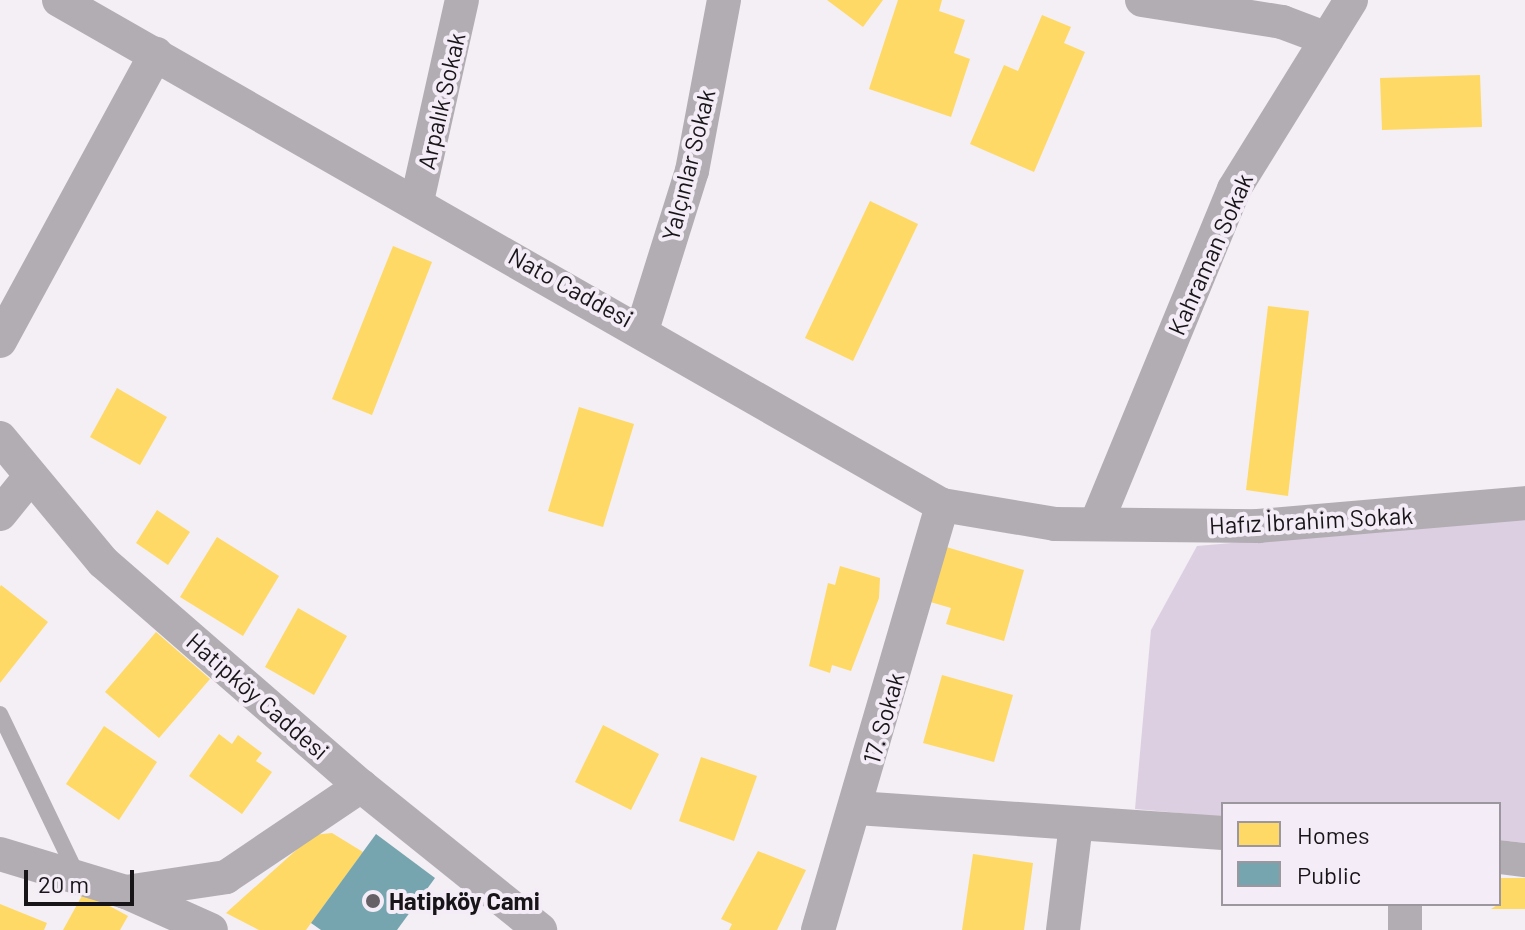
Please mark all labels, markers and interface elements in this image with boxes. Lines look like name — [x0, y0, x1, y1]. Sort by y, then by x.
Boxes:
street label: Arpalık Sokak — [411, 30, 471, 172]
street label: Yalçınlar Sokak — [655, 86, 721, 244]
street label: Kahraman Sokak — [1161, 169, 1259, 339]
street label: Nato Caddesi — [504, 241, 638, 333]
street label: Hafız İbrahim Sokak — [1208, 500, 1414, 540]
street label: Hatipköy Caddesi — [181, 626, 335, 766]
street label: 17. Sokak — [856, 669, 910, 767]
legend — [1221, 802, 1501, 906]
text: Homes — [1297, 820, 1370, 849]
scale bar — [28, 854, 138, 904]
text: Public — [1297, 860, 1361, 889]
text: 20 m — [38, 869, 89, 898]
place label: Hatipköy Cami — [389, 887, 540, 915]
marker: Hatipköy Cami — [364, 892, 382, 910]

